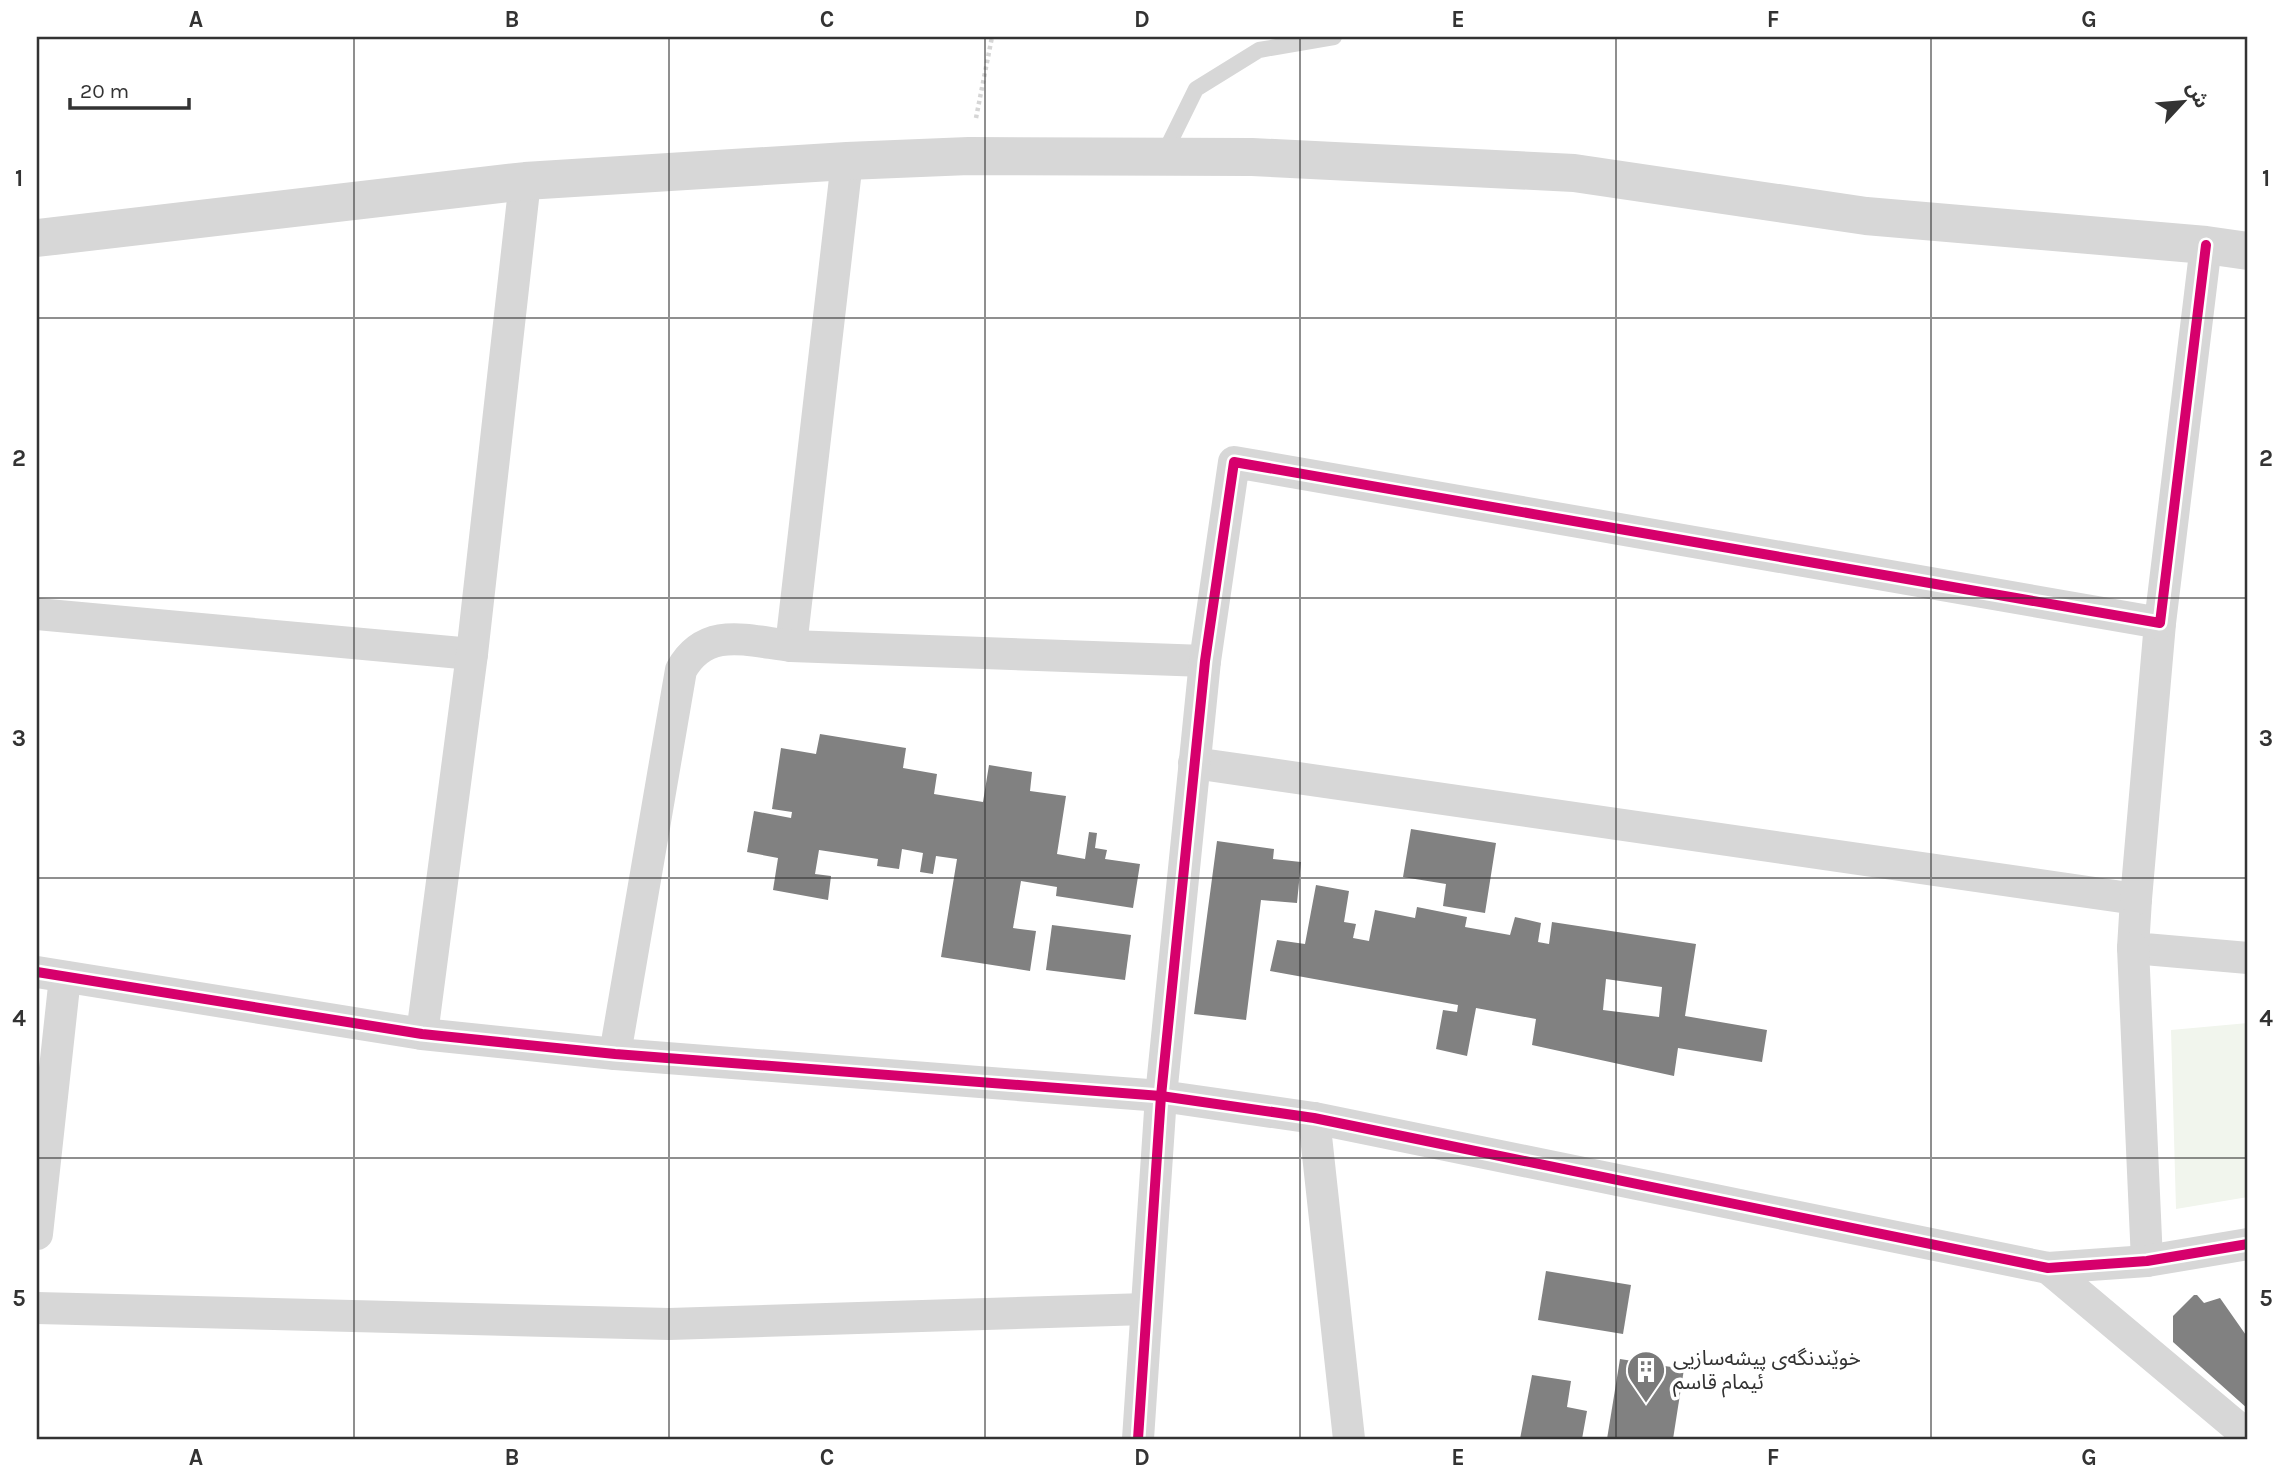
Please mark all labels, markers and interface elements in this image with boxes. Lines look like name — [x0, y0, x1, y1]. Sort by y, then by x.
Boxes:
text: A — [189, 6, 203, 33]
text: B — [505, 6, 519, 33]
text: C — [820, 6, 834, 33]
text: D — [1134, 6, 1150, 33]
text: E — [1451, 6, 1465, 33]
text: F — [1767, 6, 1779, 33]
text: G — [2081, 6, 2097, 33]
scale bar — [70, 66, 189, 110]
north arrow — [2148, 66, 2218, 136]
text: ش — [2182, 78, 2213, 112]
text: 20 m — [80, 79, 129, 103]
text: 1 — [15, 165, 23, 192]
text: 1 — [2262, 165, 2270, 192]
text: 2 — [12, 445, 26, 472]
text: 2 — [2259, 445, 2273, 472]
text: 3 — [12, 725, 26, 752]
text: 3 — [2259, 725, 2273, 752]
text: 4 — [12, 1005, 26, 1032]
text: 4 — [2259, 1005, 2273, 1032]
text: 5 — [12, 1285, 26, 1312]
text: 5 — [2259, 1285, 2273, 1312]
place label: خوێندنگەی پیشەسازیی ئیمام قاسم — [1673, 1346, 1861, 1398]
building icon: خوێندنگەی پیشەسازیی ئیمام قاسم — [1625, 1349, 1667, 1404]
text: A — [189, 1444, 203, 1471]
text: B — [505, 1444, 519, 1471]
text: C — [820, 1444, 834, 1471]
text: D — [1134, 1444, 1150, 1471]
text: E — [1451, 1444, 1465, 1471]
text: F — [1767, 1444, 1779, 1471]
text: G — [2081, 1444, 2097, 1471]

